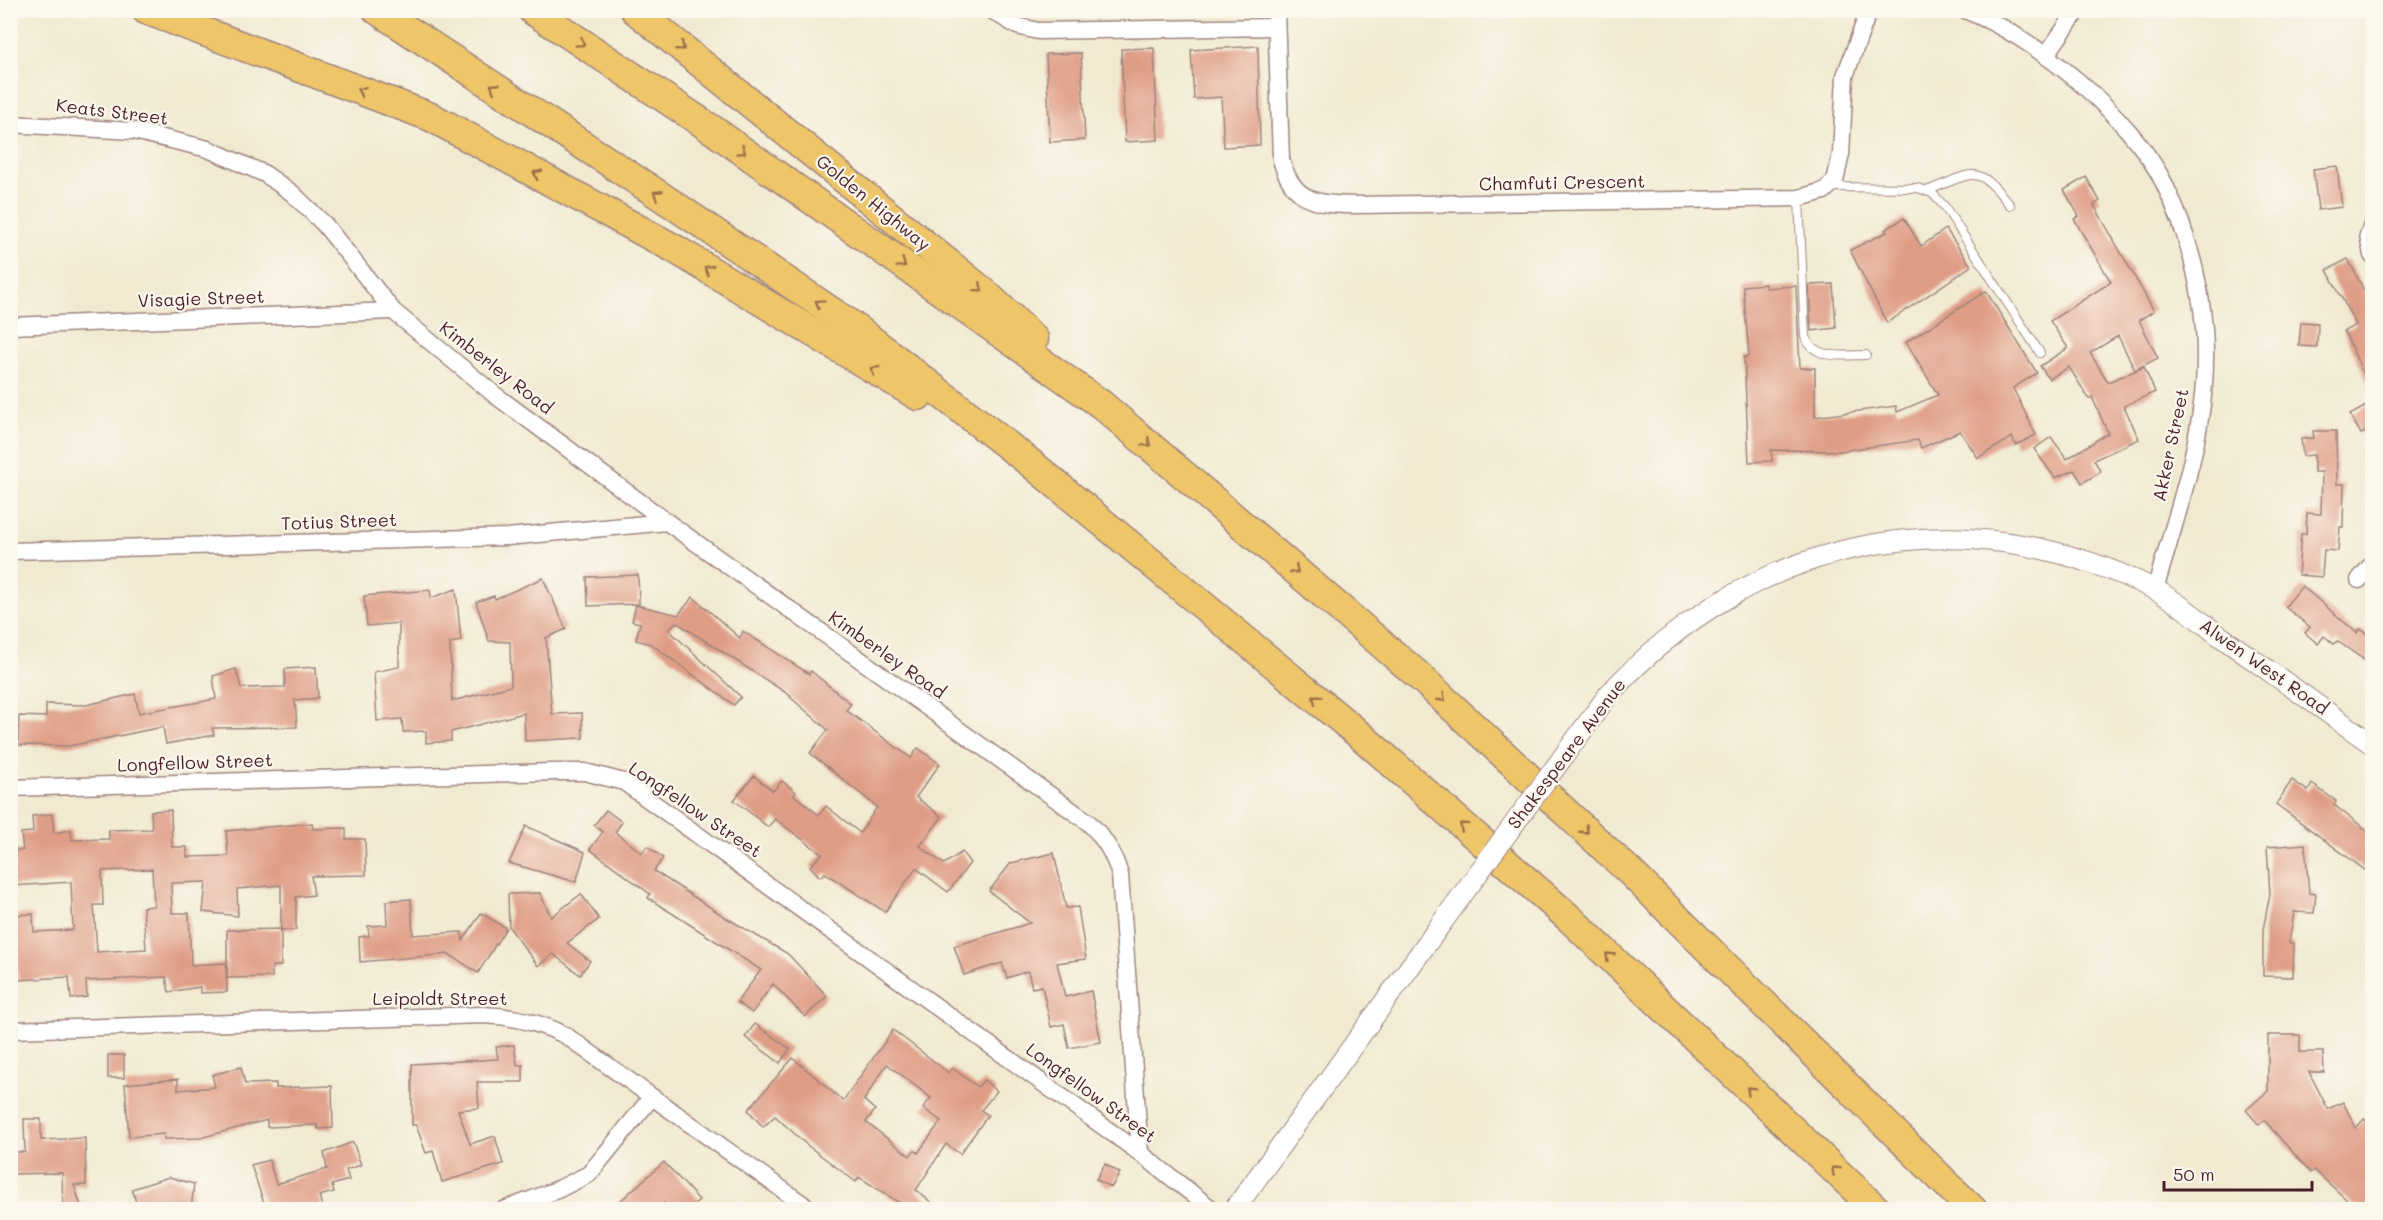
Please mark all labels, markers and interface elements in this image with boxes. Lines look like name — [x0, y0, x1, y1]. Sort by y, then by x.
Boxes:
one-way arrow — [574, 36, 585, 47]
one-way arrow — [674, 40, 685, 51]
one-way arrow — [490, 82, 500, 94]
one-way arrow — [356, 86, 367, 98]
street label: Keats Street — [55, 92, 170, 130]
one-way arrow — [736, 144, 747, 155]
street label: Golden Highway — [812, 149, 936, 256]
street label: Chamfuti Crescent — [1479, 169, 1645, 195]
one-way arrow — [533, 170, 543, 181]
one-way arrow — [653, 189, 663, 201]
one-way arrow — [895, 257, 906, 268]
one-way arrow — [703, 265, 714, 276]
one-way arrow — [972, 281, 983, 292]
street label: Visagie Street — [137, 284, 265, 312]
one-way arrow — [814, 299, 825, 310]
street label: Kimberley Road — [435, 315, 558, 419]
one-way arrow — [870, 366, 881, 377]
street label: Akker Street — [2146, 386, 2194, 503]
one-way arrow — [1140, 436, 1151, 447]
street label: Totius Street — [281, 507, 397, 535]
one-way arrow — [1288, 563, 1299, 574]
street label: Kimberley Road — [824, 605, 951, 704]
street label: Alwen West Road — [2195, 613, 2334, 720]
street label: Shakespeare Avenue — [1502, 673, 1631, 834]
one-way arrow — [1435, 691, 1446, 702]
one-way arrow — [1312, 695, 1323, 706]
street label: Longfellow Street — [117, 747, 273, 777]
street label: Longfellow Street — [624, 756, 767, 863]
one-way arrow — [1460, 822, 1470, 833]
one-way arrow — [1578, 823, 1589, 834]
one-way arrow — [1605, 952, 1615, 963]
street label: Leipoldt Street — [373, 986, 507, 1010]
street label: Longfellow Street — [1022, 1037, 1162, 1148]
one-way arrow — [1746, 1087, 1757, 1098]
scale bar — [2164, 1154, 2312, 1192]
text: 50 m — [2173, 1162, 2215, 1186]
one-way arrow — [1831, 1166, 1841, 1177]

